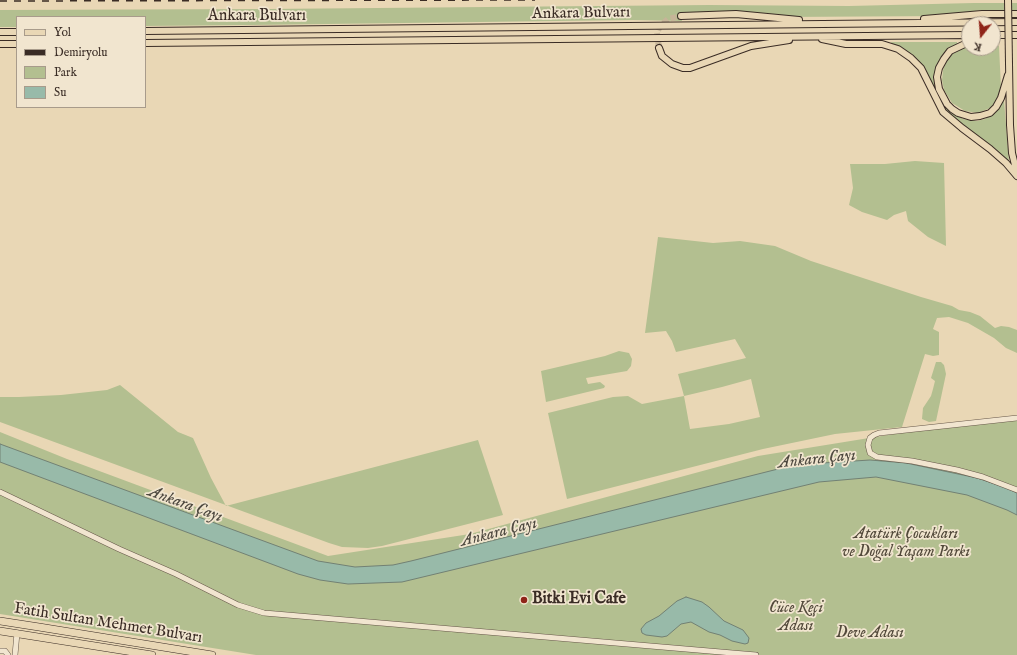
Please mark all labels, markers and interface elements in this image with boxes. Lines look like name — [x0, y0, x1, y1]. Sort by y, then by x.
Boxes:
street label: Ankara Bulvarı — [532, 4, 630, 24]
street label: Ankara Bulvarı — [208, 7, 306, 27]
legend — [16, 16, 146, 108]
north arrow — [961, 16, 1001, 56]
text: Yol — [54, 25, 71, 40]
text: K — [972, 39, 984, 54]
text: Demiryolu — [54, 45, 108, 60]
text: Park — [54, 65, 77, 80]
text: Su — [54, 85, 66, 100]
water label: Ankara Çayı — [777, 446, 857, 474]
water label: Ankara Çayı — [145, 482, 225, 528]
water label: Ankara Çayı — [459, 514, 539, 552]
park label: Atatürk Çocukları ve Doğal Yaşam Parkı — [842, 525, 970, 563]
place label: Bitki Evi Cafe — [532, 590, 626, 610]
marker: Bitki Evi Cafe — [519, 595, 529, 605]
park label: Cüce Keçi Adası — [769, 599, 823, 637]
street label: Fatih Sultan Mehmet Bulvarı — [12, 600, 204, 648]
park label: Deve Adası — [836, 624, 904, 644]

